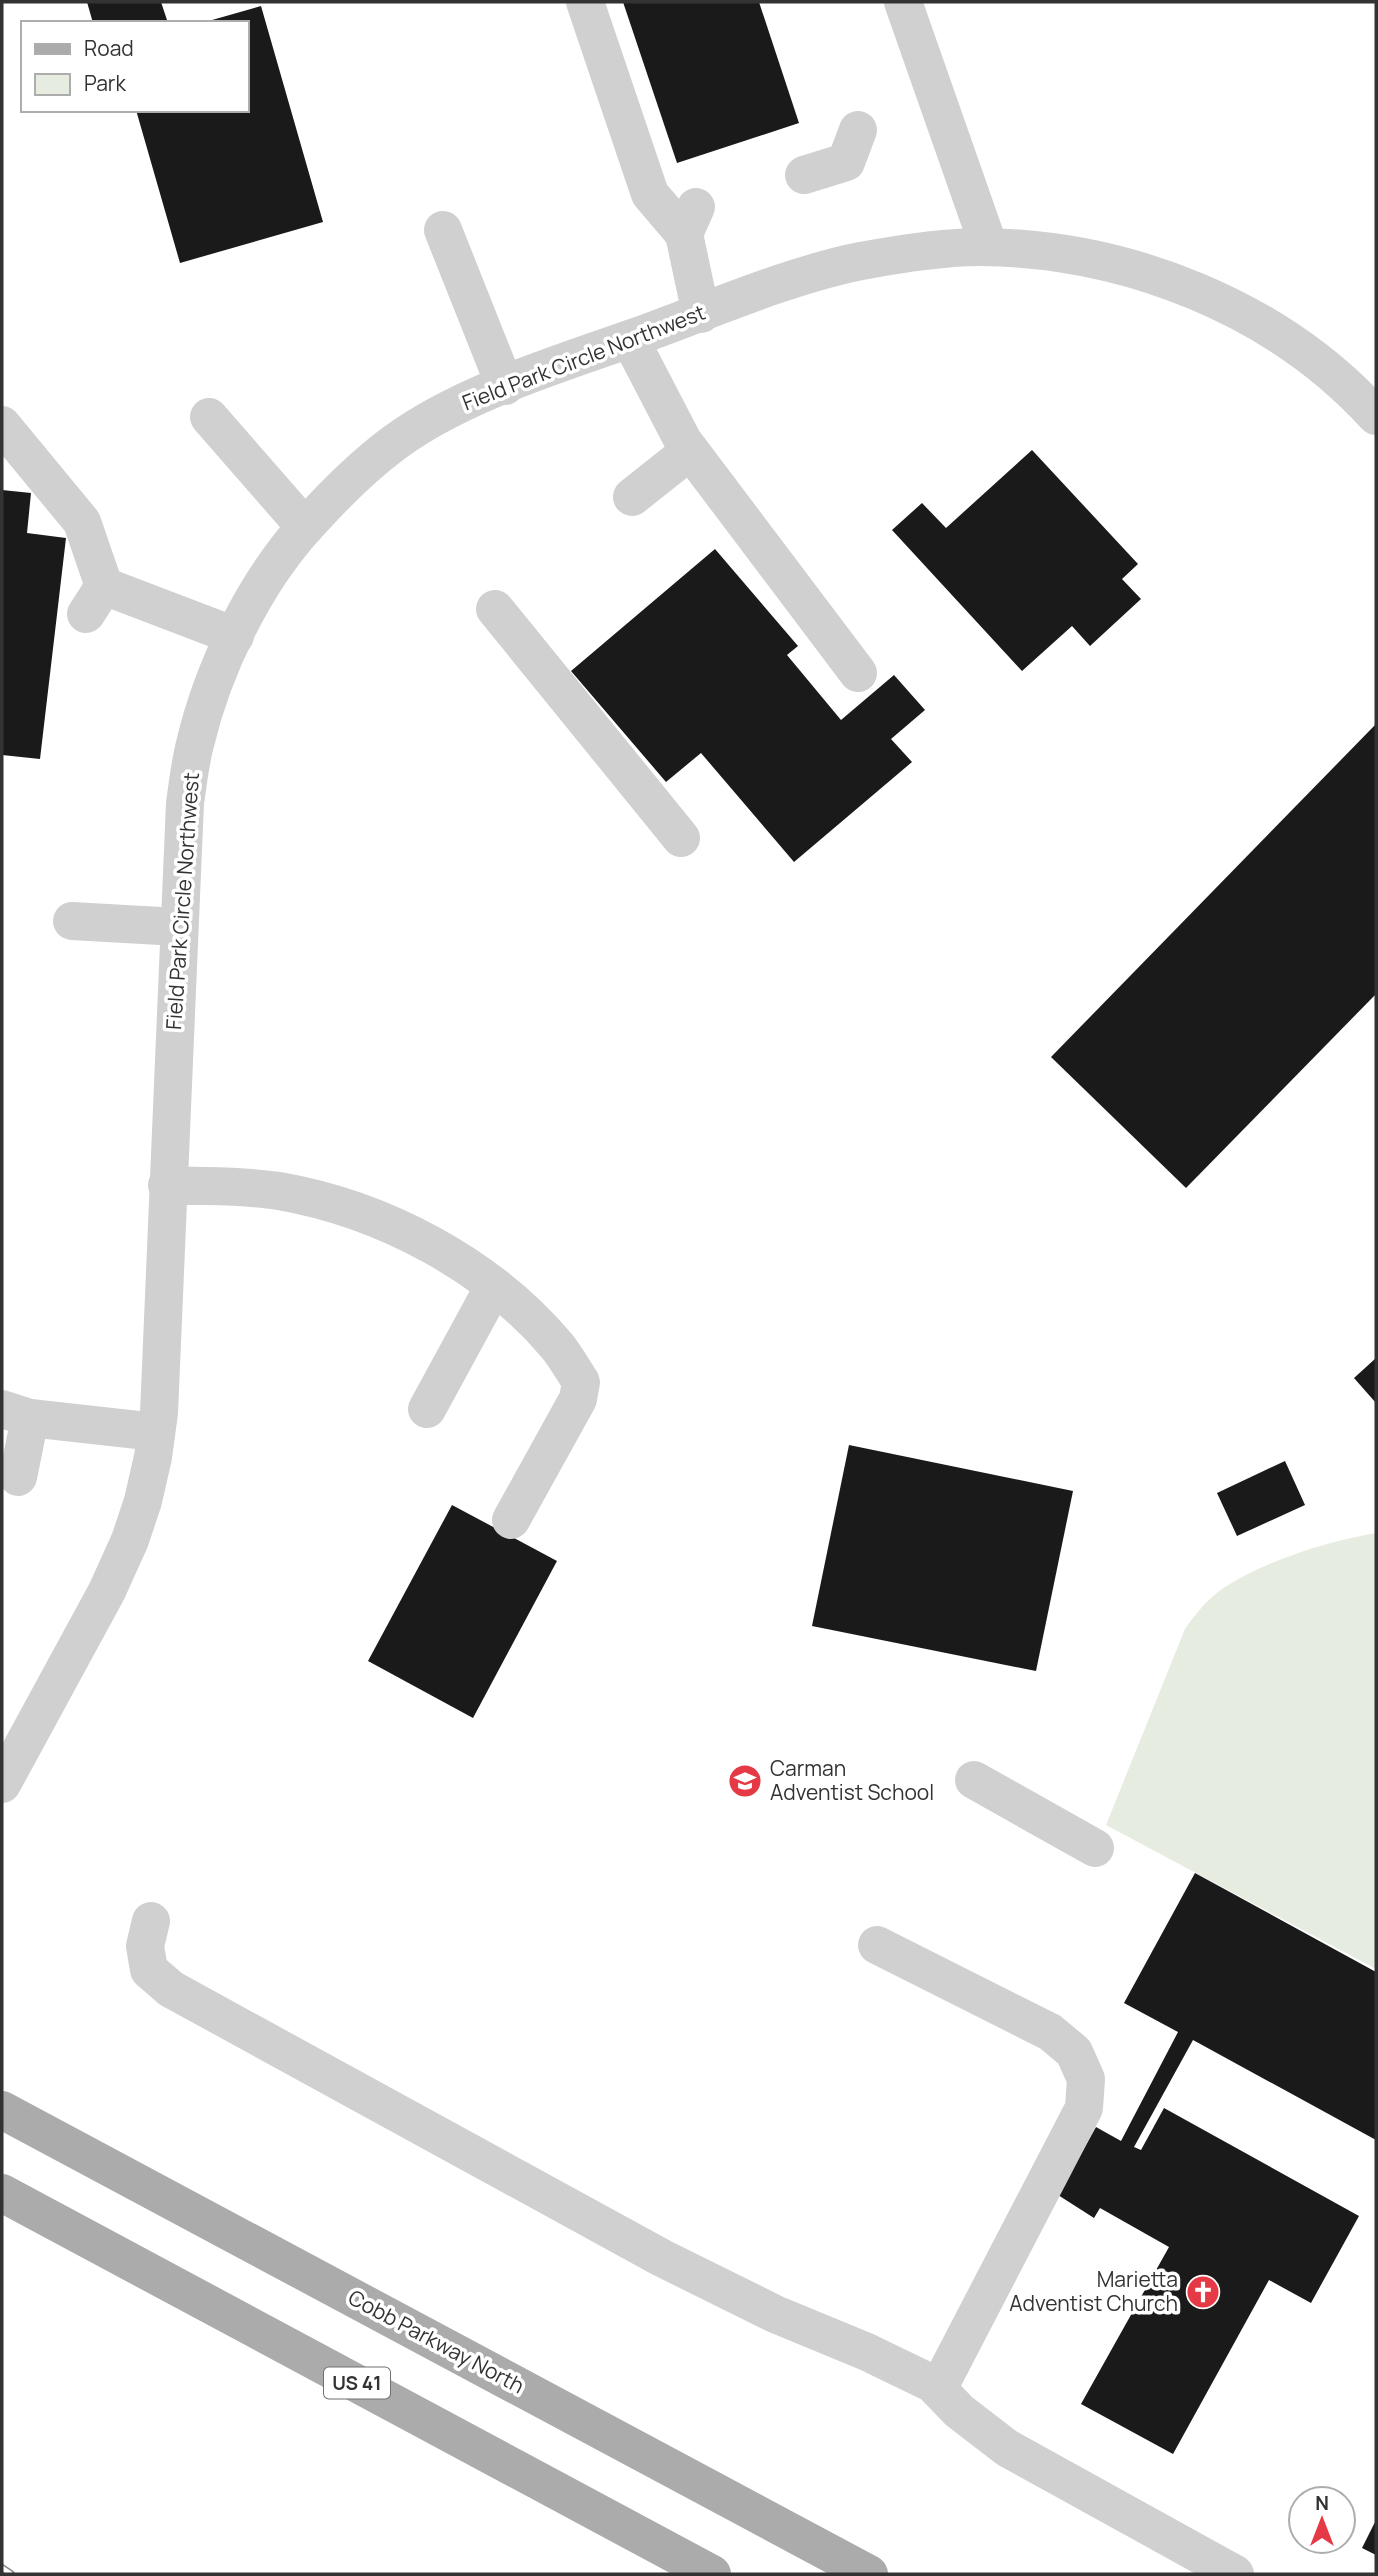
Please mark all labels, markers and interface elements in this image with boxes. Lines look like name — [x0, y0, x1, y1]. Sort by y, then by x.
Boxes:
legend — [21, 21, 248, 112]
text: Road — [84, 34, 134, 62]
text: Park — [84, 69, 126, 97]
street label: Field Park Circle Northwest — [458, 298, 709, 416]
street label: Field Park Circle Northwest — [159, 771, 205, 1031]
place label: Carman Adventist School — [770, 1754, 934, 1806]
school or university icon: Carman Adventist School — [726, 1762, 764, 1800]
place label: Marietta Adventist Church — [1009, 2265, 1178, 2317]
church icon: Marietta Adventist Church — [1184, 2273, 1222, 2311]
street label: Cobb Parkway North — [344, 2283, 529, 2399]
road number: US 41 — [324, 2368, 390, 2398]
north arrow — [1287, 2485, 1357, 2555]
text: N — [1315, 2490, 1329, 2516]

